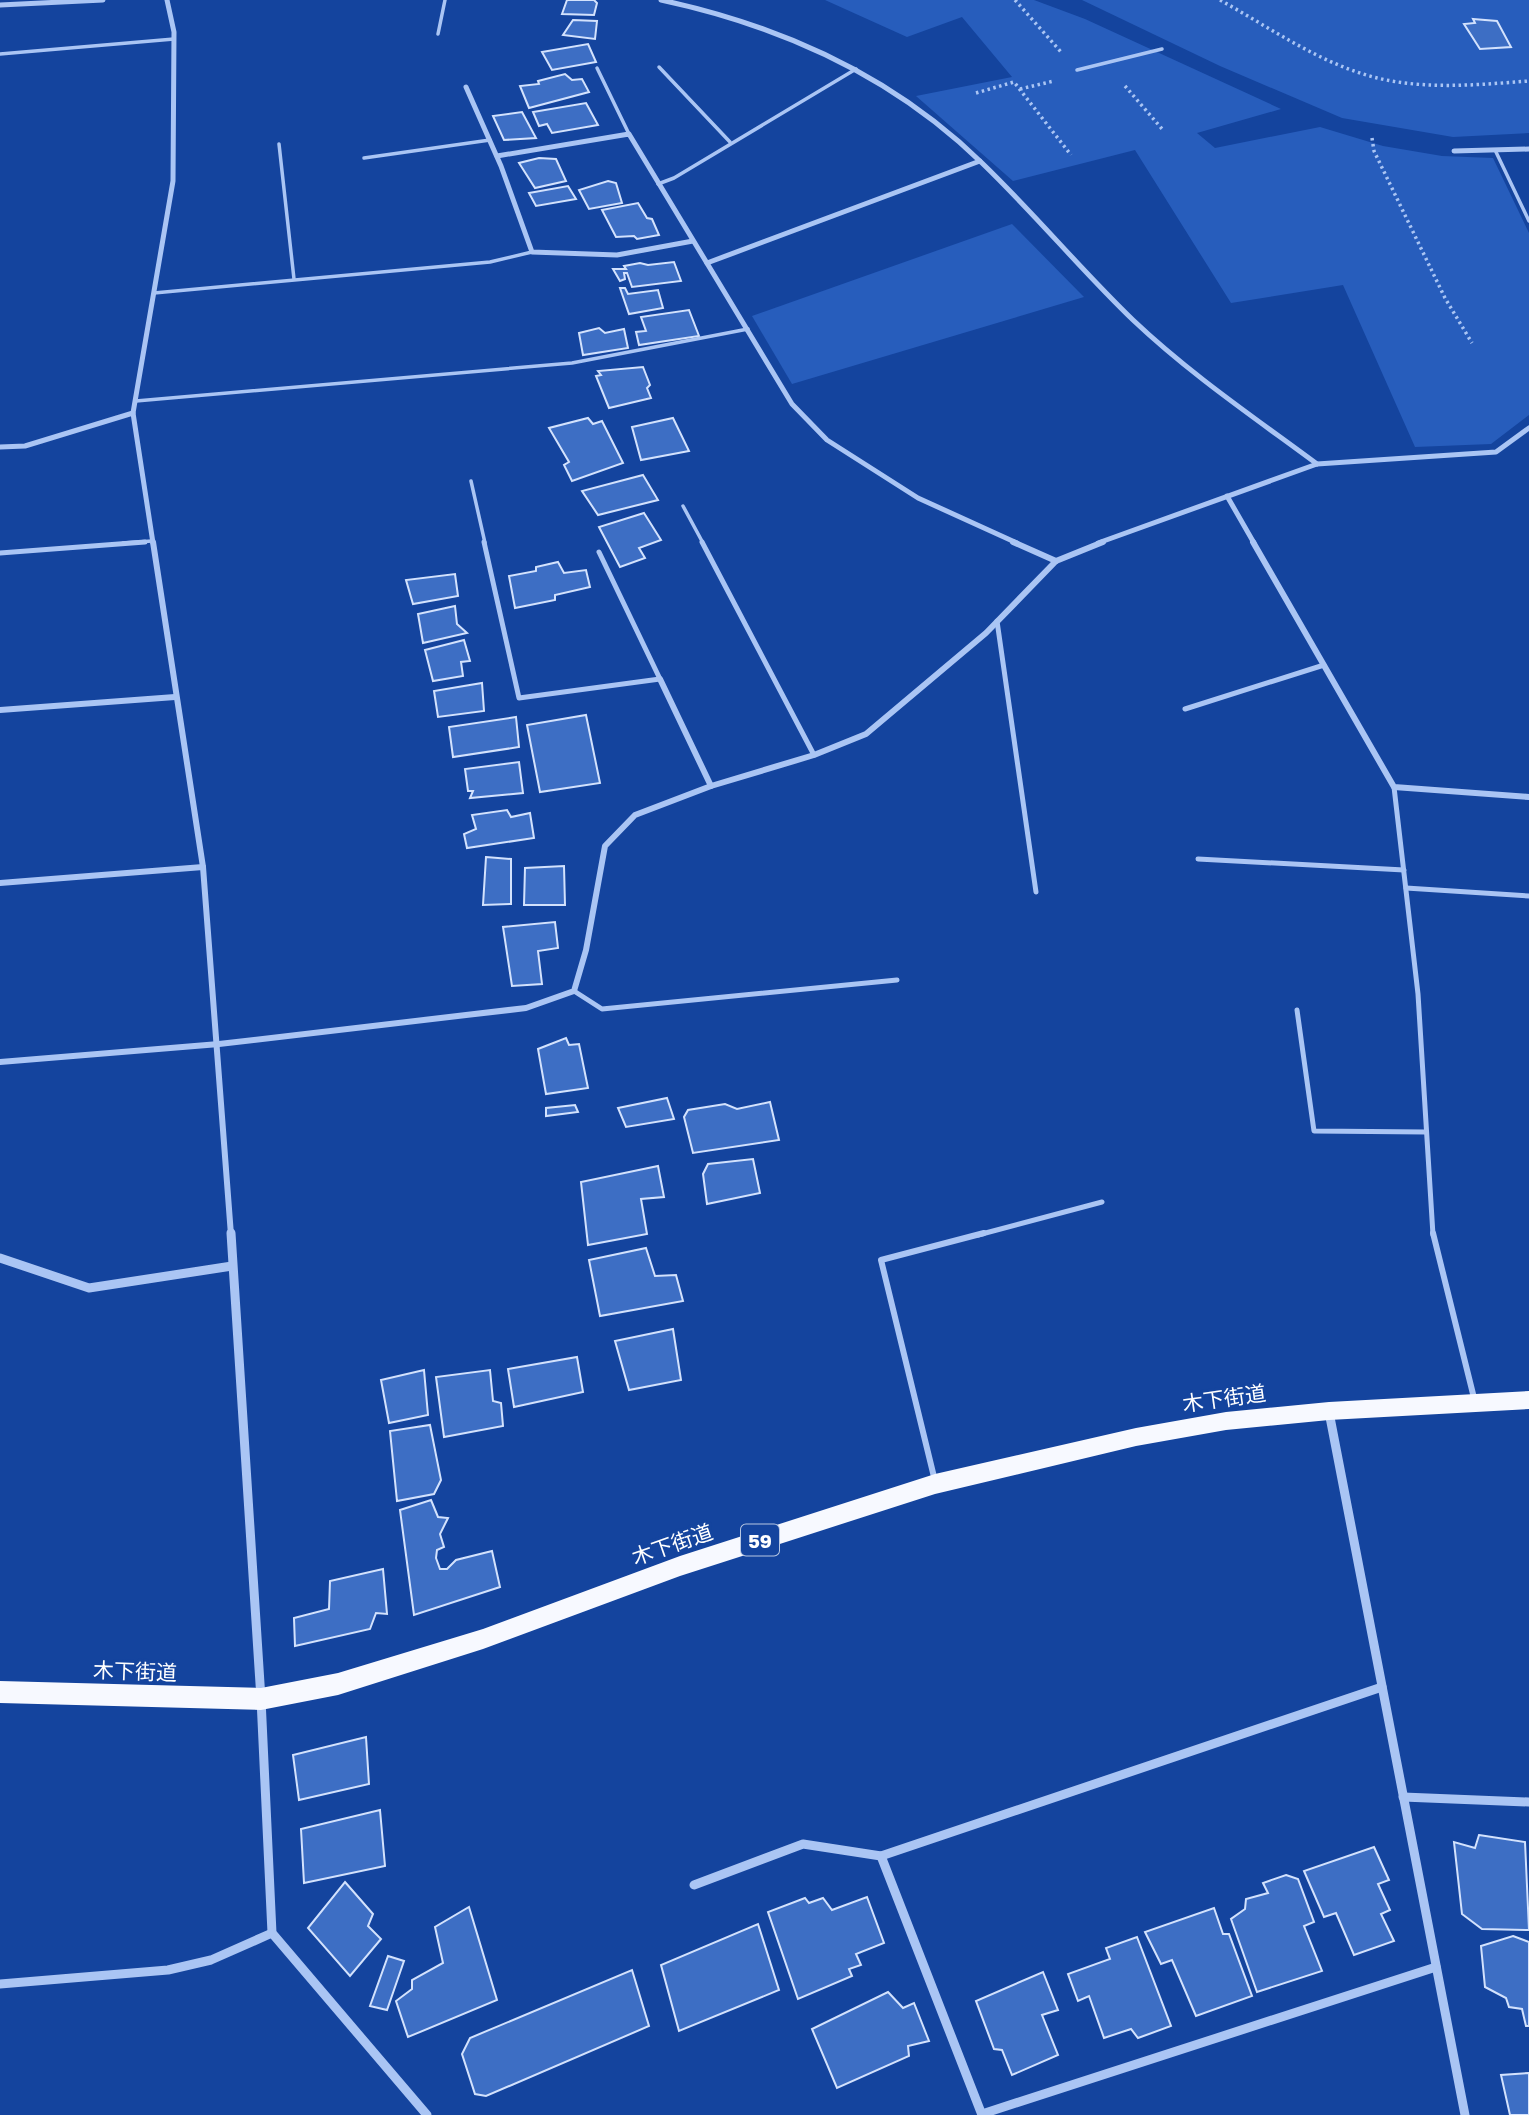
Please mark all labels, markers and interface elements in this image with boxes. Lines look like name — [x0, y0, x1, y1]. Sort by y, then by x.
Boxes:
street label: 木下街道 — [1181, 1379, 1267, 1417]
street label: 木下街道 — [628, 1518, 716, 1570]
road number: 59 — [741, 1524, 779, 1556]
street label: 木下街道 — [93, 1657, 177, 1685]

